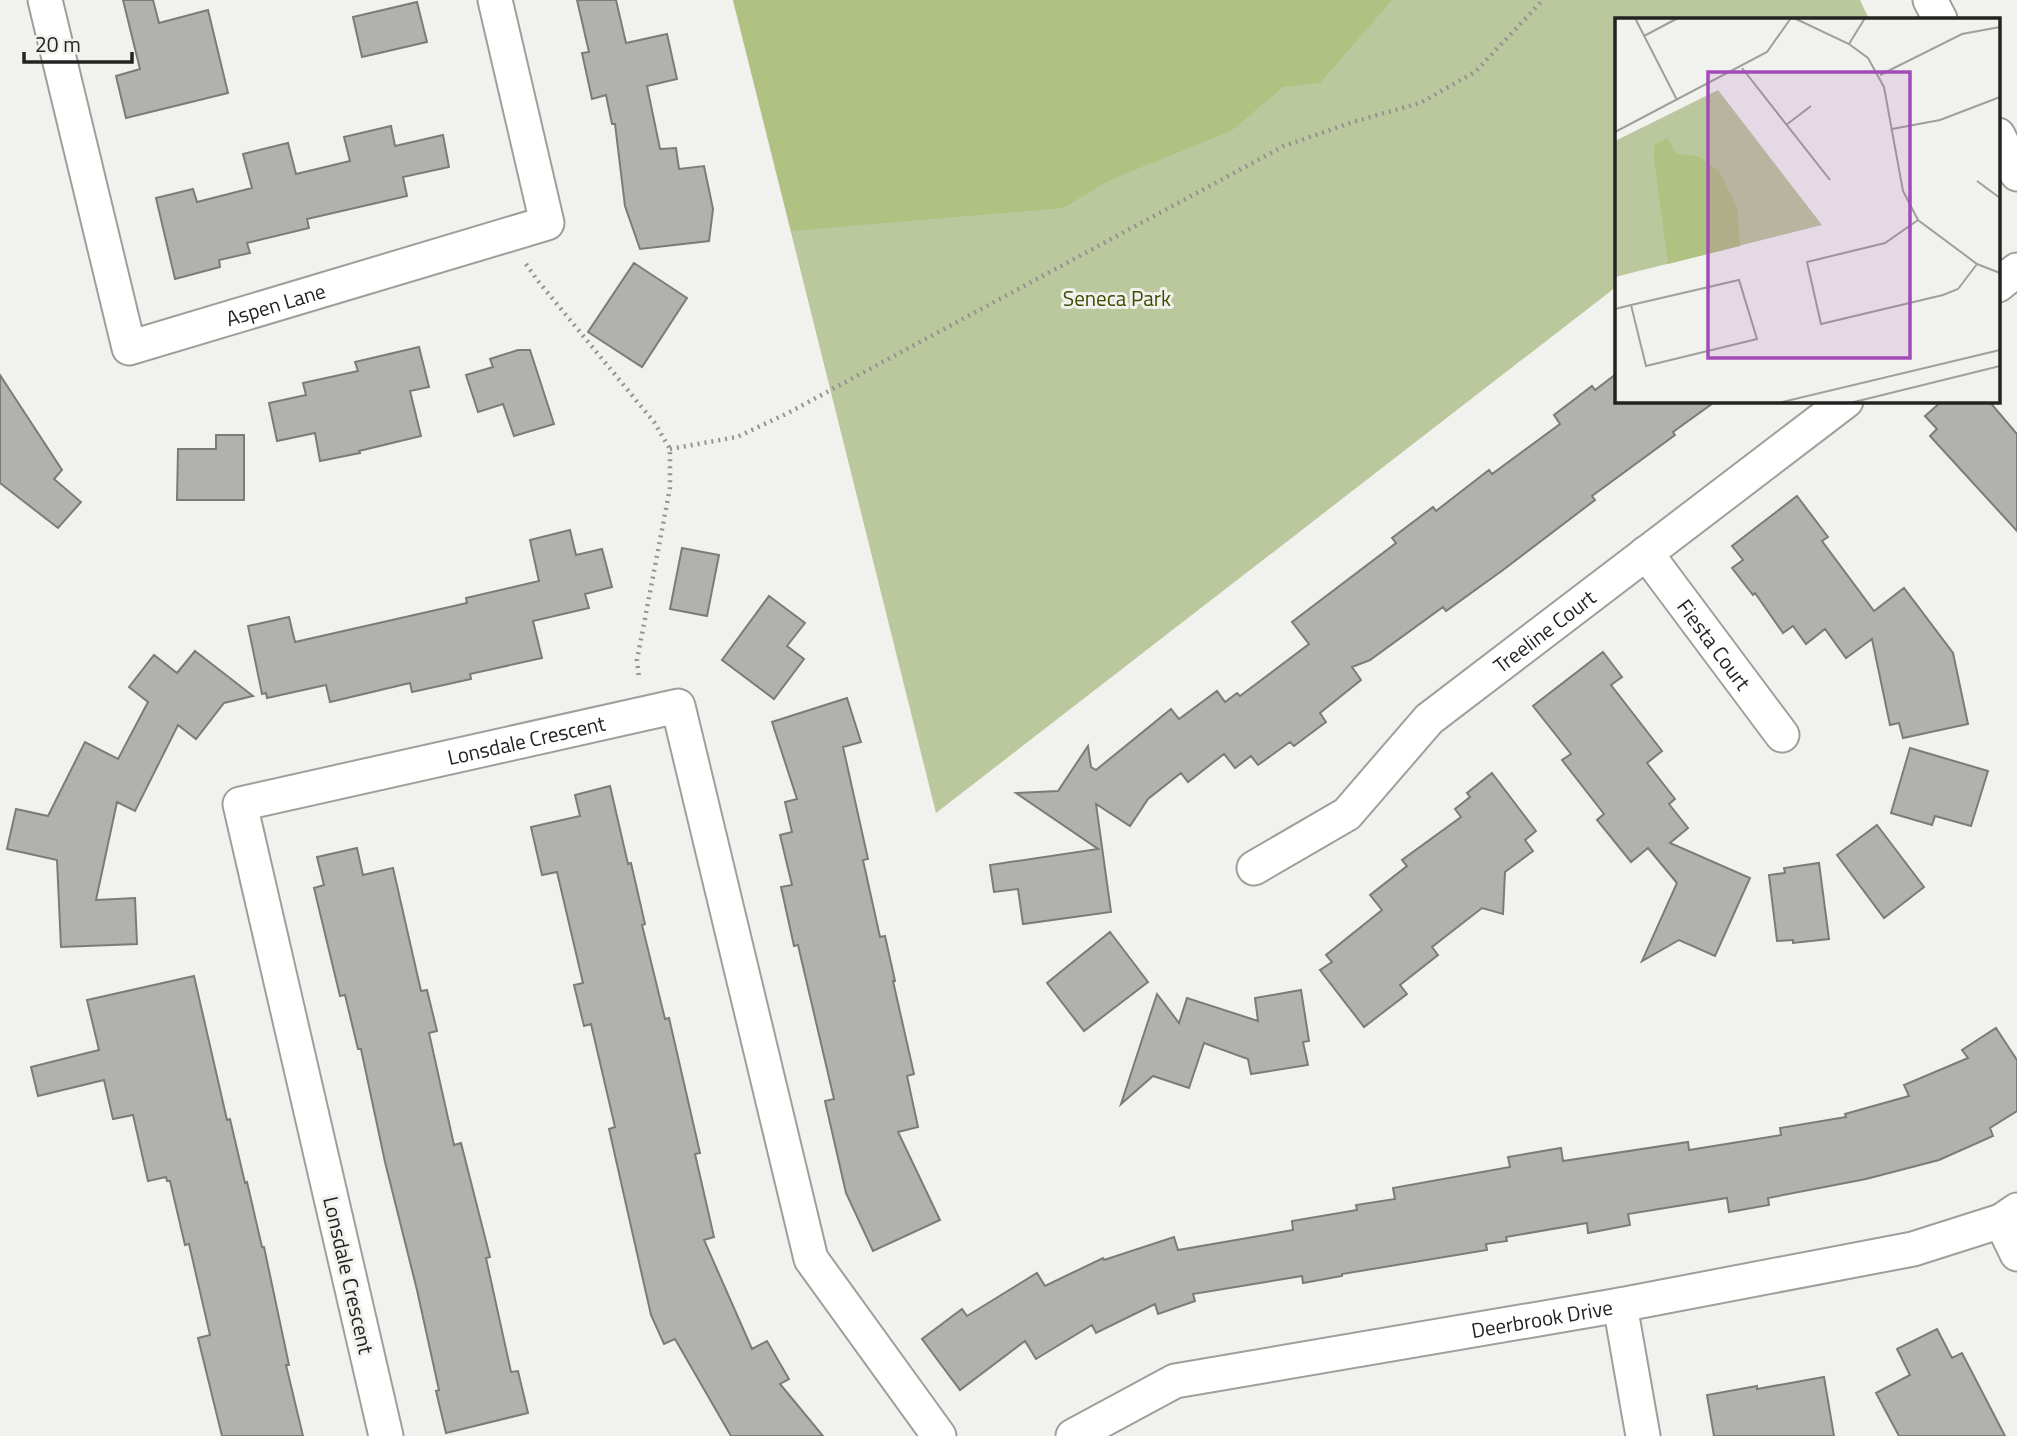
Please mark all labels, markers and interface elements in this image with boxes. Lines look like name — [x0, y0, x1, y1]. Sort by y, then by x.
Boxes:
inset map — [1615, 18, 2000, 402]
scale bar — [24, 21, 133, 65]
text: 20 m — [35, 28, 81, 60]
street label: Aspen Lane — [222, 274, 329, 334]
park label: Seneca Park — [1063, 282, 1171, 314]
street label: Treeline Court — [1486, 581, 1603, 681]
street label: Fiesta Court — [1669, 592, 1759, 697]
street label: Lonsdale Crescent — [444, 707, 609, 773]
street label: Lonsdale Crescent — [315, 1193, 383, 1358]
street label: Deerbrook Drive — [1469, 1291, 1615, 1346]

